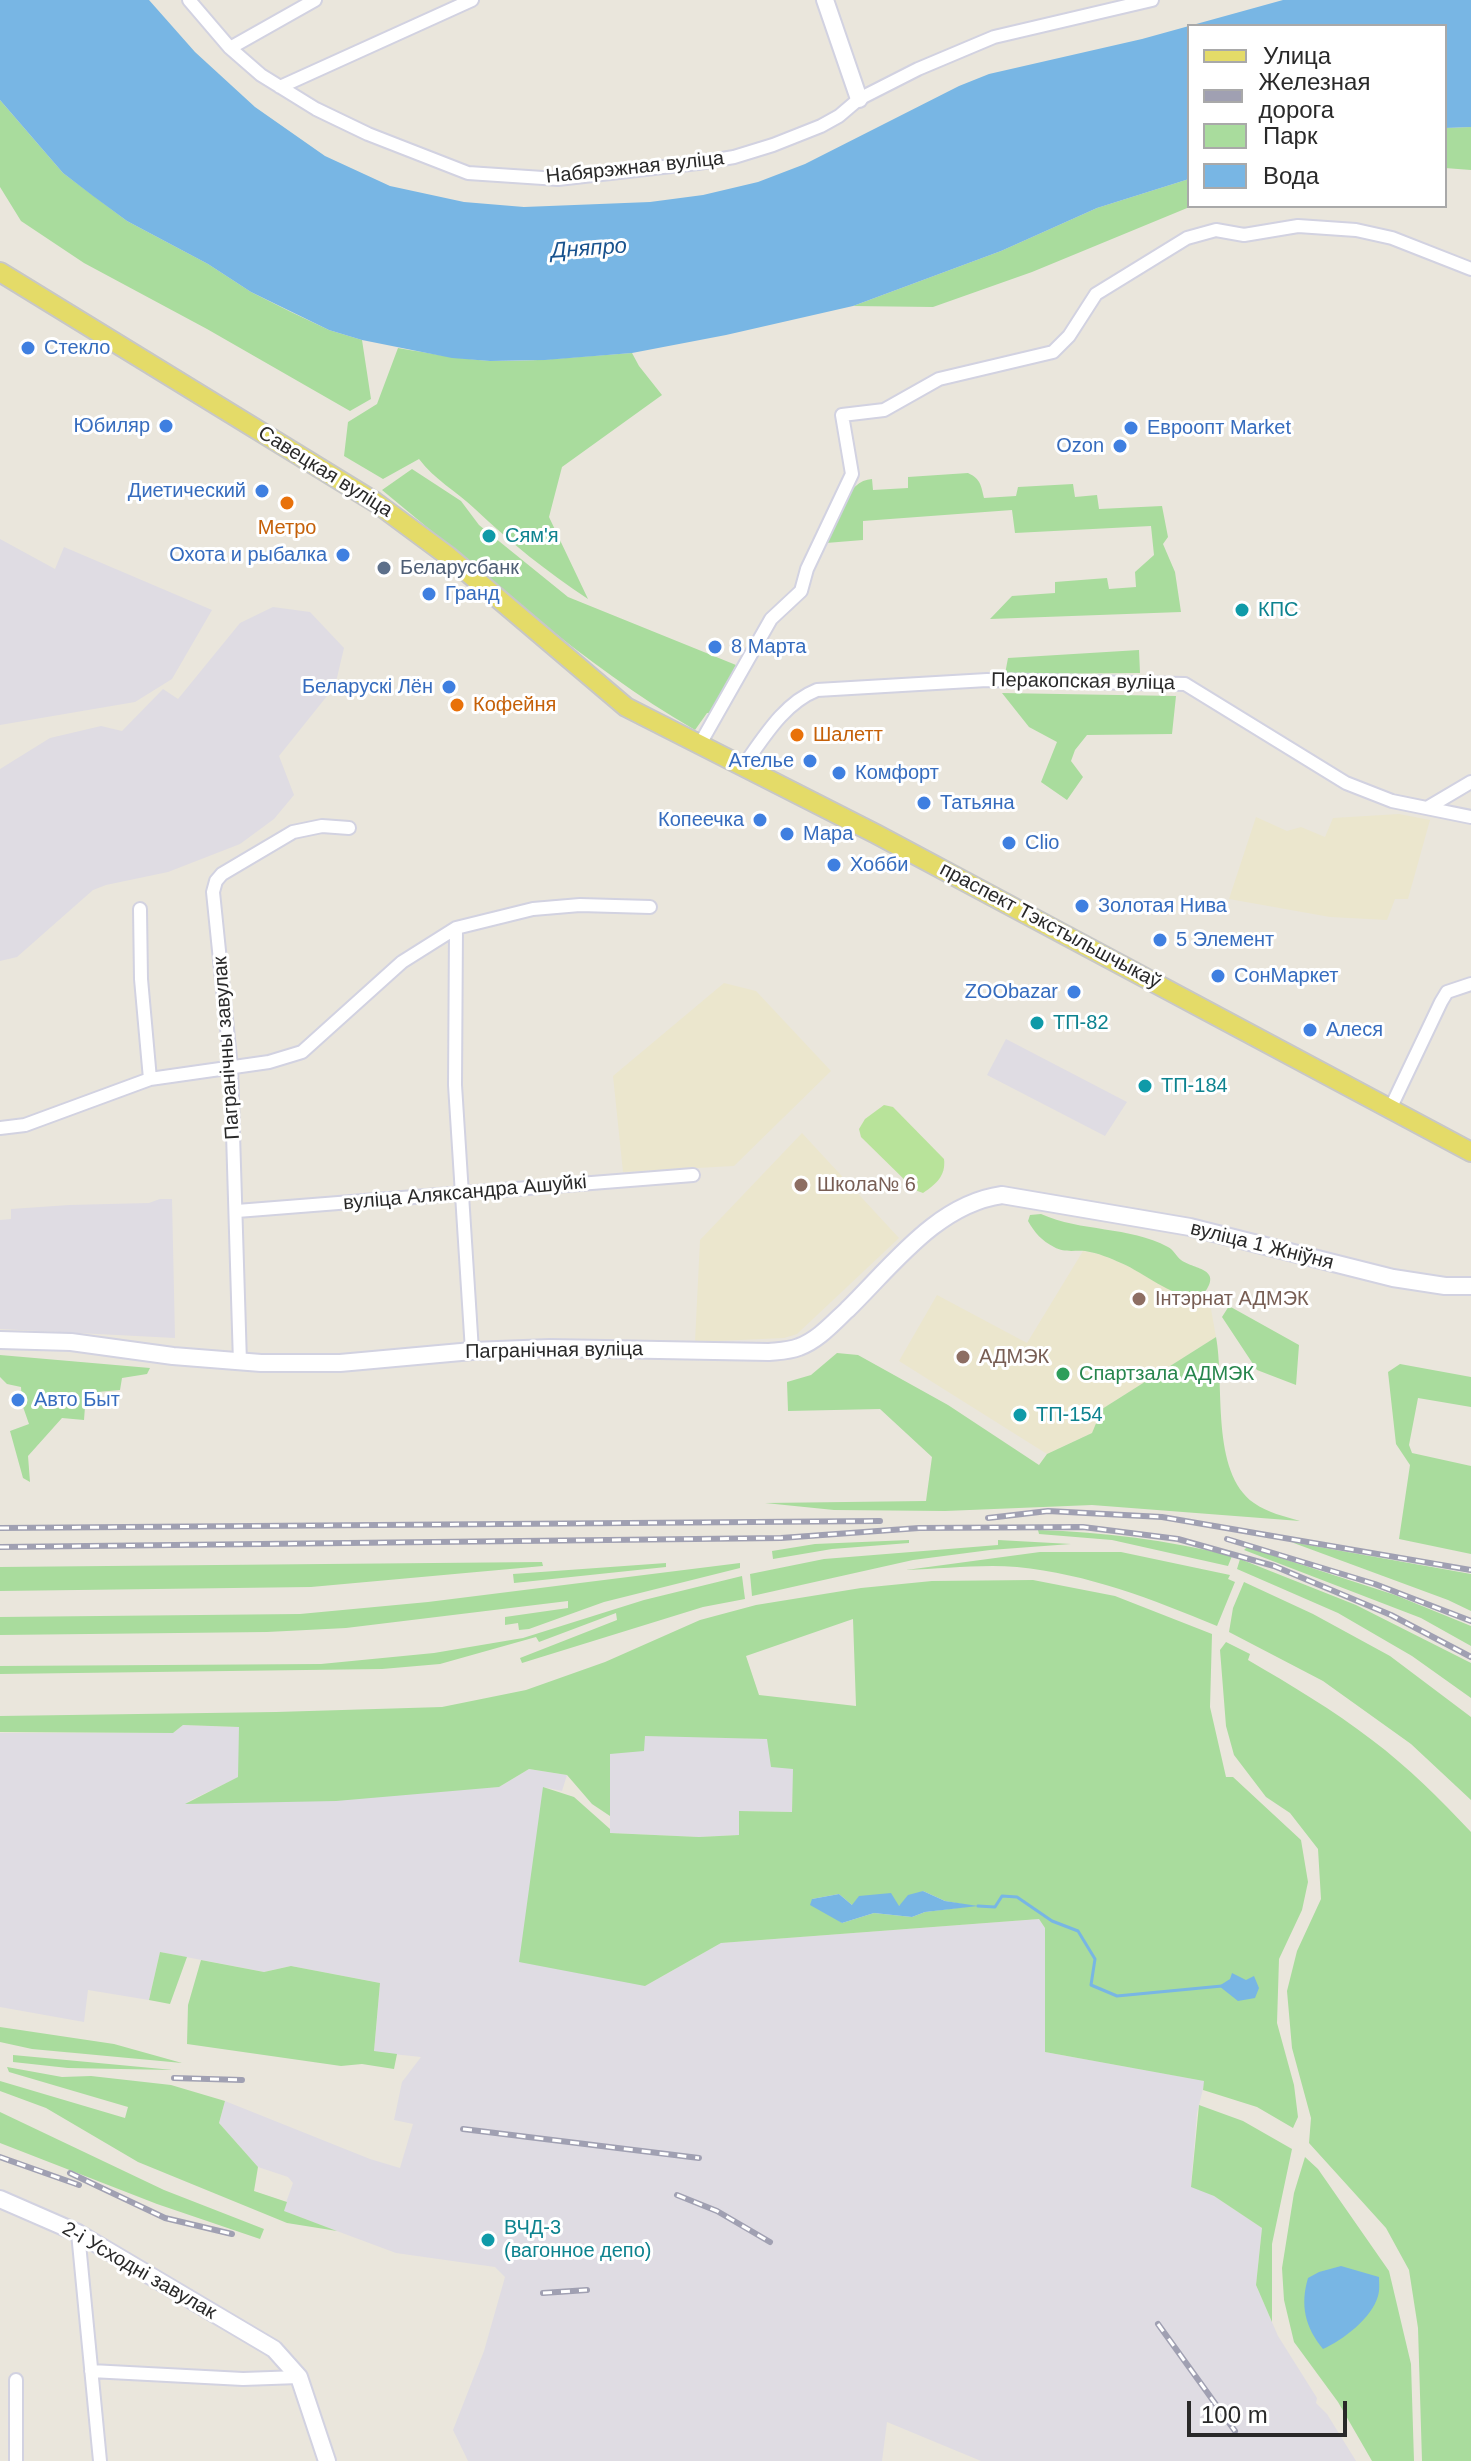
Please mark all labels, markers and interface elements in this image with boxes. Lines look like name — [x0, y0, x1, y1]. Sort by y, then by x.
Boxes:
legend — [1187, 24, 1447, 208]
text: Улица — [1263, 42, 1331, 69]
text: Железная дорога — [1259, 68, 1370, 123]
text: Парк — [1263, 122, 1317, 149]
street label: Набярэжная вуліца — [545, 147, 725, 189]
text: Вода — [1263, 162, 1319, 189]
water label: Дняпро — [550, 233, 628, 265]
place label: Стекло — [44, 336, 110, 360]
marker: Стекло — [19, 339, 37, 357]
place label: Юбиляр — [74, 414, 150, 438]
place label: Евроопт Market — [1147, 416, 1291, 440]
marker: Юбиляр — [157, 417, 175, 435]
marker: Евроопт Market — [1122, 419, 1140, 437]
street label: Савецкая вуліца — [253, 421, 397, 523]
place label: Ozon — [1056, 434, 1104, 458]
marker: Ozon — [1111, 437, 1129, 455]
place label: Диетический — [128, 479, 246, 503]
marker: Диетический — [253, 482, 271, 500]
marker: Метро — [278, 494, 296, 512]
place label: Метро — [258, 516, 316, 540]
place label: Сям'я — [505, 524, 559, 548]
marker: Сям'я — [480, 527, 498, 545]
place label: Охота и рыбалка — [169, 543, 327, 567]
marker: Охота и рыбалка — [334, 546, 352, 564]
place label: Беларусбанк — [400, 556, 519, 580]
marker: Беларусбанк — [375, 559, 393, 577]
place label: Гранд — [445, 582, 500, 606]
marker: Гранд — [420, 585, 438, 603]
place label: КПС — [1258, 598, 1298, 622]
marker: КПС — [1233, 601, 1251, 619]
place label: 8 Марта — [731, 635, 806, 659]
marker: 8 Марта — [706, 638, 724, 656]
street label: Перакопская вуліца — [991, 668, 1175, 696]
place label: Беларускі Лён — [302, 675, 433, 699]
marker: Беларускі Лён — [440, 678, 458, 696]
place label: Кофейня — [473, 693, 556, 717]
marker: Кофейня — [448, 696, 466, 714]
place label: Шалетт — [813, 723, 883, 747]
marker: Шалетт — [788, 726, 806, 744]
place label: Ателье — [728, 749, 794, 773]
marker: Ателье — [801, 752, 819, 770]
place label: Комфорт — [855, 761, 939, 785]
marker: Комфорт — [830, 764, 848, 782]
place label: Татьяна — [940, 791, 1015, 815]
marker: Татьяна — [915, 794, 933, 812]
place label: Копеечка — [658, 808, 744, 832]
marker: Копеечка — [751, 811, 769, 829]
place label: Мара — [803, 822, 853, 846]
marker: Мара — [778, 825, 796, 843]
place label: Clio — [1025, 831, 1059, 855]
marker: Clio — [1000, 834, 1018, 852]
place label: Хобби — [850, 853, 908, 877]
marker: Хобби — [825, 856, 843, 874]
street label: праспект Тэкстыльшчыкаў — [935, 857, 1165, 995]
place label: Золотая Нива — [1098, 894, 1227, 918]
marker: Золотая Нива — [1073, 897, 1091, 915]
place label: 5 Элемент — [1176, 928, 1274, 952]
marker: 5 Элемент — [1151, 931, 1169, 949]
street label: Пагранічны завулак — [209, 956, 245, 1140]
place label: СонМаркет — [1234, 964, 1338, 988]
marker: СонМаркет — [1209, 967, 1227, 985]
place label: ZOObazar — [965, 980, 1058, 1004]
marker: ZOObazar — [1065, 983, 1083, 1001]
place label: ТП-82 — [1053, 1011, 1108, 1035]
marker: ТП-82 — [1028, 1014, 1046, 1032]
place label: Алеся — [1326, 1018, 1383, 1042]
marker: Алеся — [1301, 1021, 1319, 1039]
place label: ТП-184 — [1161, 1074, 1228, 1098]
marker: ТП-184 — [1136, 1077, 1154, 1095]
street label: вуліца Аляксандра Ашуйкі — [342, 1170, 588, 1216]
place label: Школа№ 6 — [817, 1173, 916, 1197]
marker: Школа№ 6 — [792, 1176, 810, 1194]
street label: вуліца 1 Жніўня — [1188, 1217, 1336, 1275]
place label: Інтэрнат АДМЭК — [1155, 1287, 1309, 1311]
marker: Інтэрнат АДМЭК — [1130, 1290, 1148, 1308]
street label: Пагранічная вуліца — [465, 1337, 643, 1365]
place label: АДМЭК — [979, 1345, 1049, 1369]
marker: АДМЭК — [954, 1348, 972, 1366]
place label: Спартзала АДМЭК — [1079, 1362, 1254, 1386]
marker: Спартзала АДМЭК — [1054, 1365, 1072, 1383]
place label: Авто Быт — [34, 1388, 120, 1412]
marker: Авто Быт — [9, 1391, 27, 1409]
place label: ТП-154 — [1036, 1403, 1103, 1427]
marker: ТП-154 — [1011, 1406, 1029, 1424]
place label: ВЧД-3 (вагонное депо) — [504, 2216, 651, 2263]
street label: 2-і Усходні завулак — [58, 2217, 220, 2325]
marker: ВЧД-3 (вагонное депо) — [479, 2231, 497, 2249]
scale bar — [1191, 2385, 1351, 2435]
text: 100 m — [1201, 2401, 1268, 2428]

